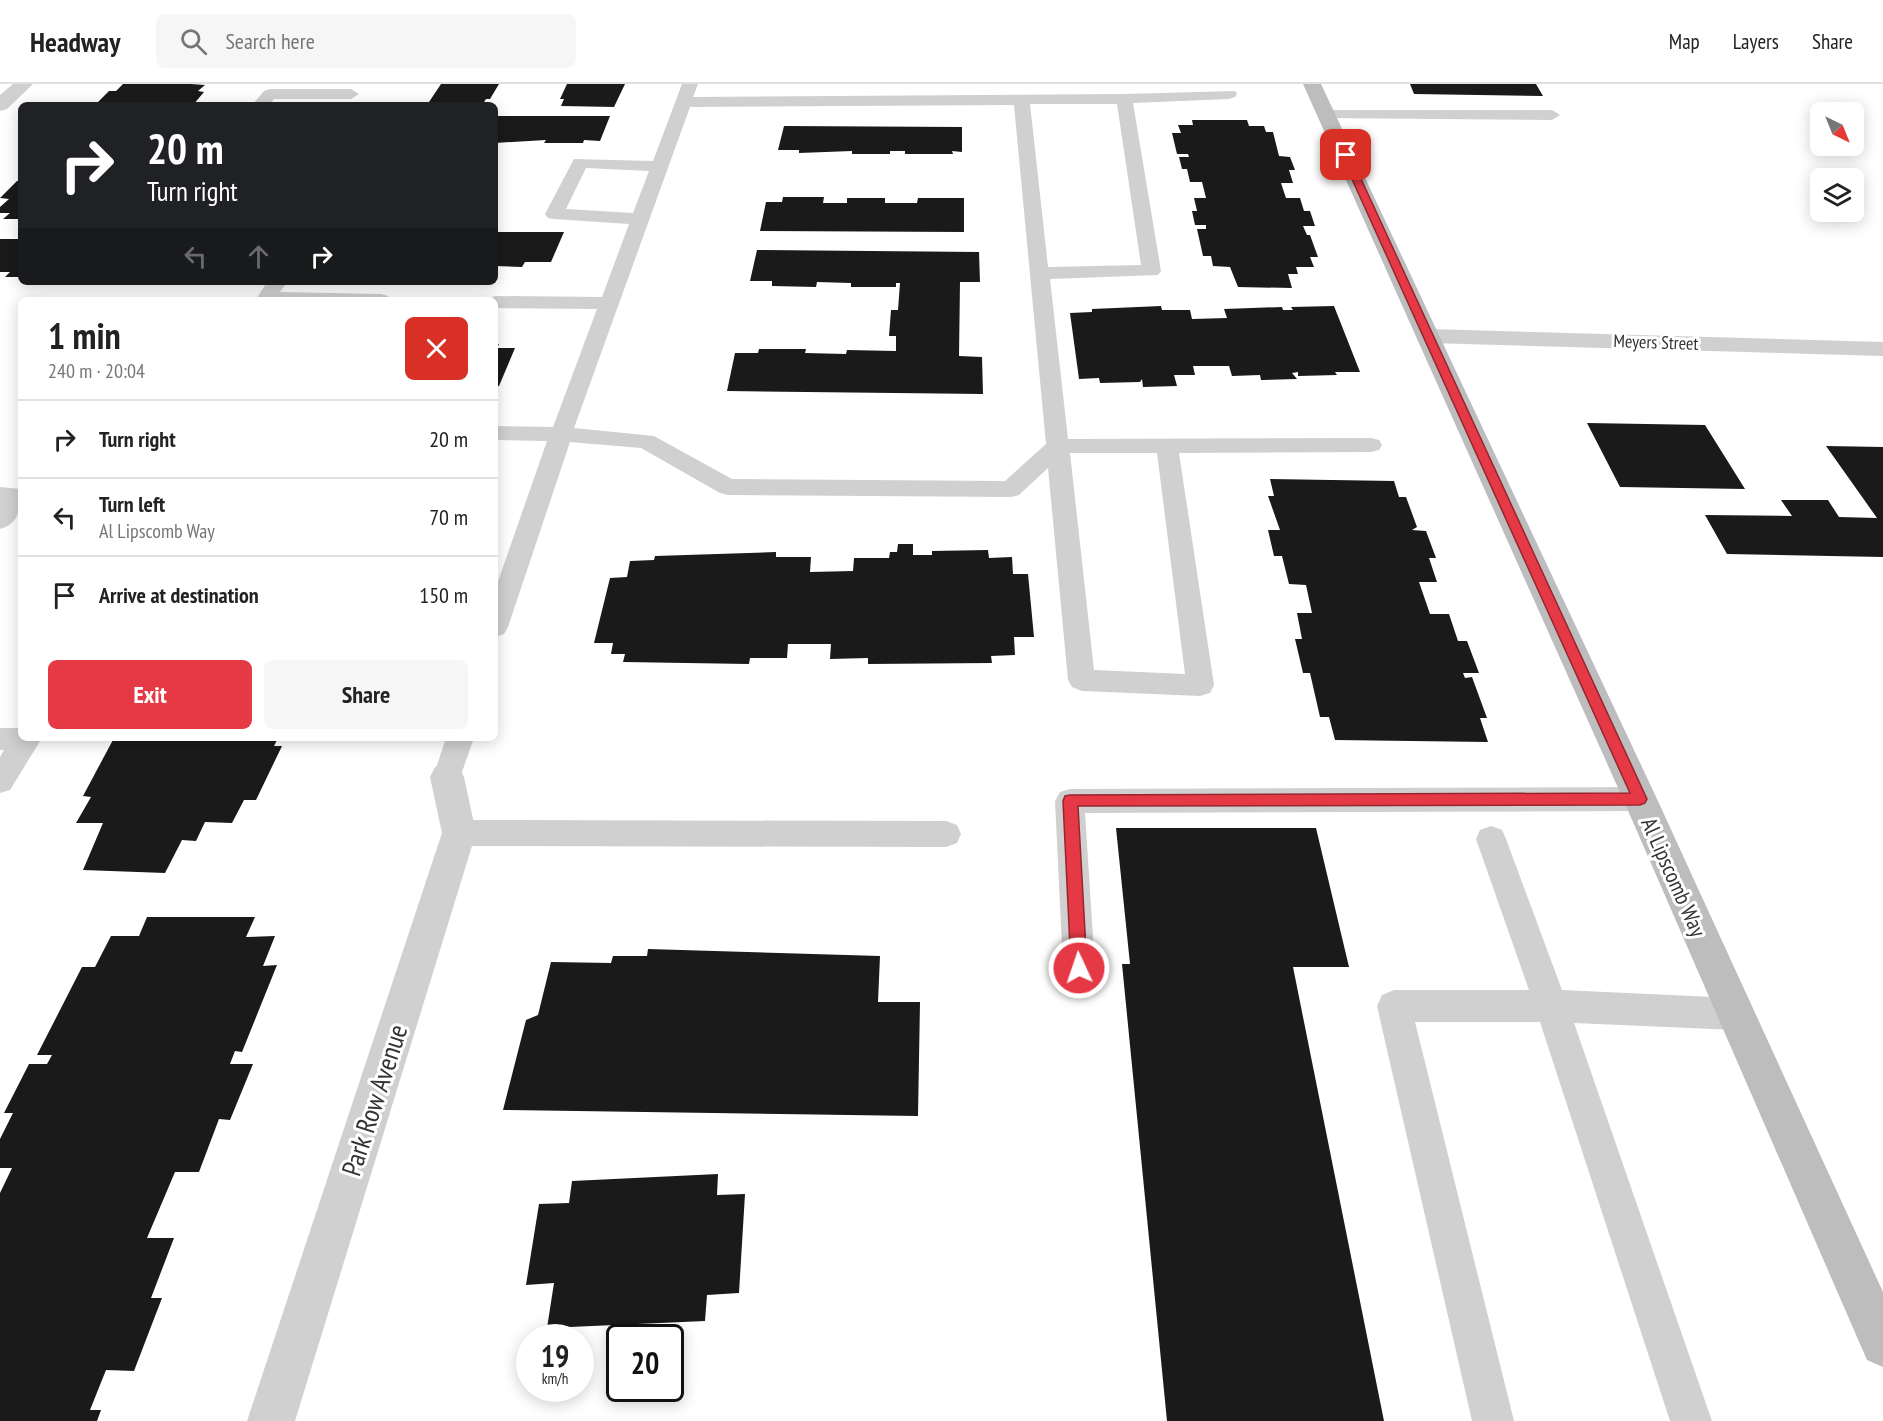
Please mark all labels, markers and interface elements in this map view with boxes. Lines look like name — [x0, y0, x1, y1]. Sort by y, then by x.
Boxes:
search box — [156, 14, 576, 68]
text: Headway — [30, 23, 120, 60]
icon: search — [177, 25, 210, 58]
text: Search here — [225, 27, 315, 55]
text: Map — [1669, 28, 1700, 55]
text: Layers — [1733, 28, 1779, 55]
text: Share — [1812, 28, 1853, 55]
north arrow — [1810, 102, 1864, 156]
map controls — [1810, 102, 1864, 222]
text: 20 m — [147, 121, 224, 176]
icon: right — [48, 126, 126, 204]
pin — [1320, 129, 1371, 180]
icon: arrive — [1329, 138, 1362, 171]
button: layers — [1810, 168, 1864, 222]
text: Turn right — [147, 174, 238, 208]
icon: left — [179, 240, 212, 273]
icon: ahead — [242, 240, 275, 273]
icon: right — [305, 240, 338, 273]
text: 1 min — [48, 312, 121, 359]
button: close — [405, 317, 468, 380]
street label: Meyers Street — [1613, 329, 1699, 355]
text: 240 m · 20:04 — [48, 358, 145, 384]
icon: right — [48, 423, 81, 456]
text: Turn right — [99, 425, 176, 453]
text: 20 m — [429, 425, 468, 453]
text: Turn left — [99, 490, 165, 518]
icon: left — [48, 501, 81, 534]
text: 70 m — [429, 503, 468, 531]
text: Al Lipscomb Way — [99, 518, 215, 544]
icon: arrive — [48, 579, 81, 612]
text: Arrive at destination — [99, 581, 259, 609]
text: 150 m — [419, 581, 468, 609]
button: Exit — [48, 660, 252, 729]
button: Share — [264, 660, 468, 729]
street label: Al Lipscomb Way — [1635, 813, 1713, 942]
position arrow — [1047, 936, 1111, 1000]
street label: Park Row Avenue — [334, 1020, 414, 1180]
speed limit sign: 20 — [606, 1324, 684, 1402]
text: 19 — [541, 1336, 569, 1375]
text: km/h — [542, 1369, 568, 1388]

